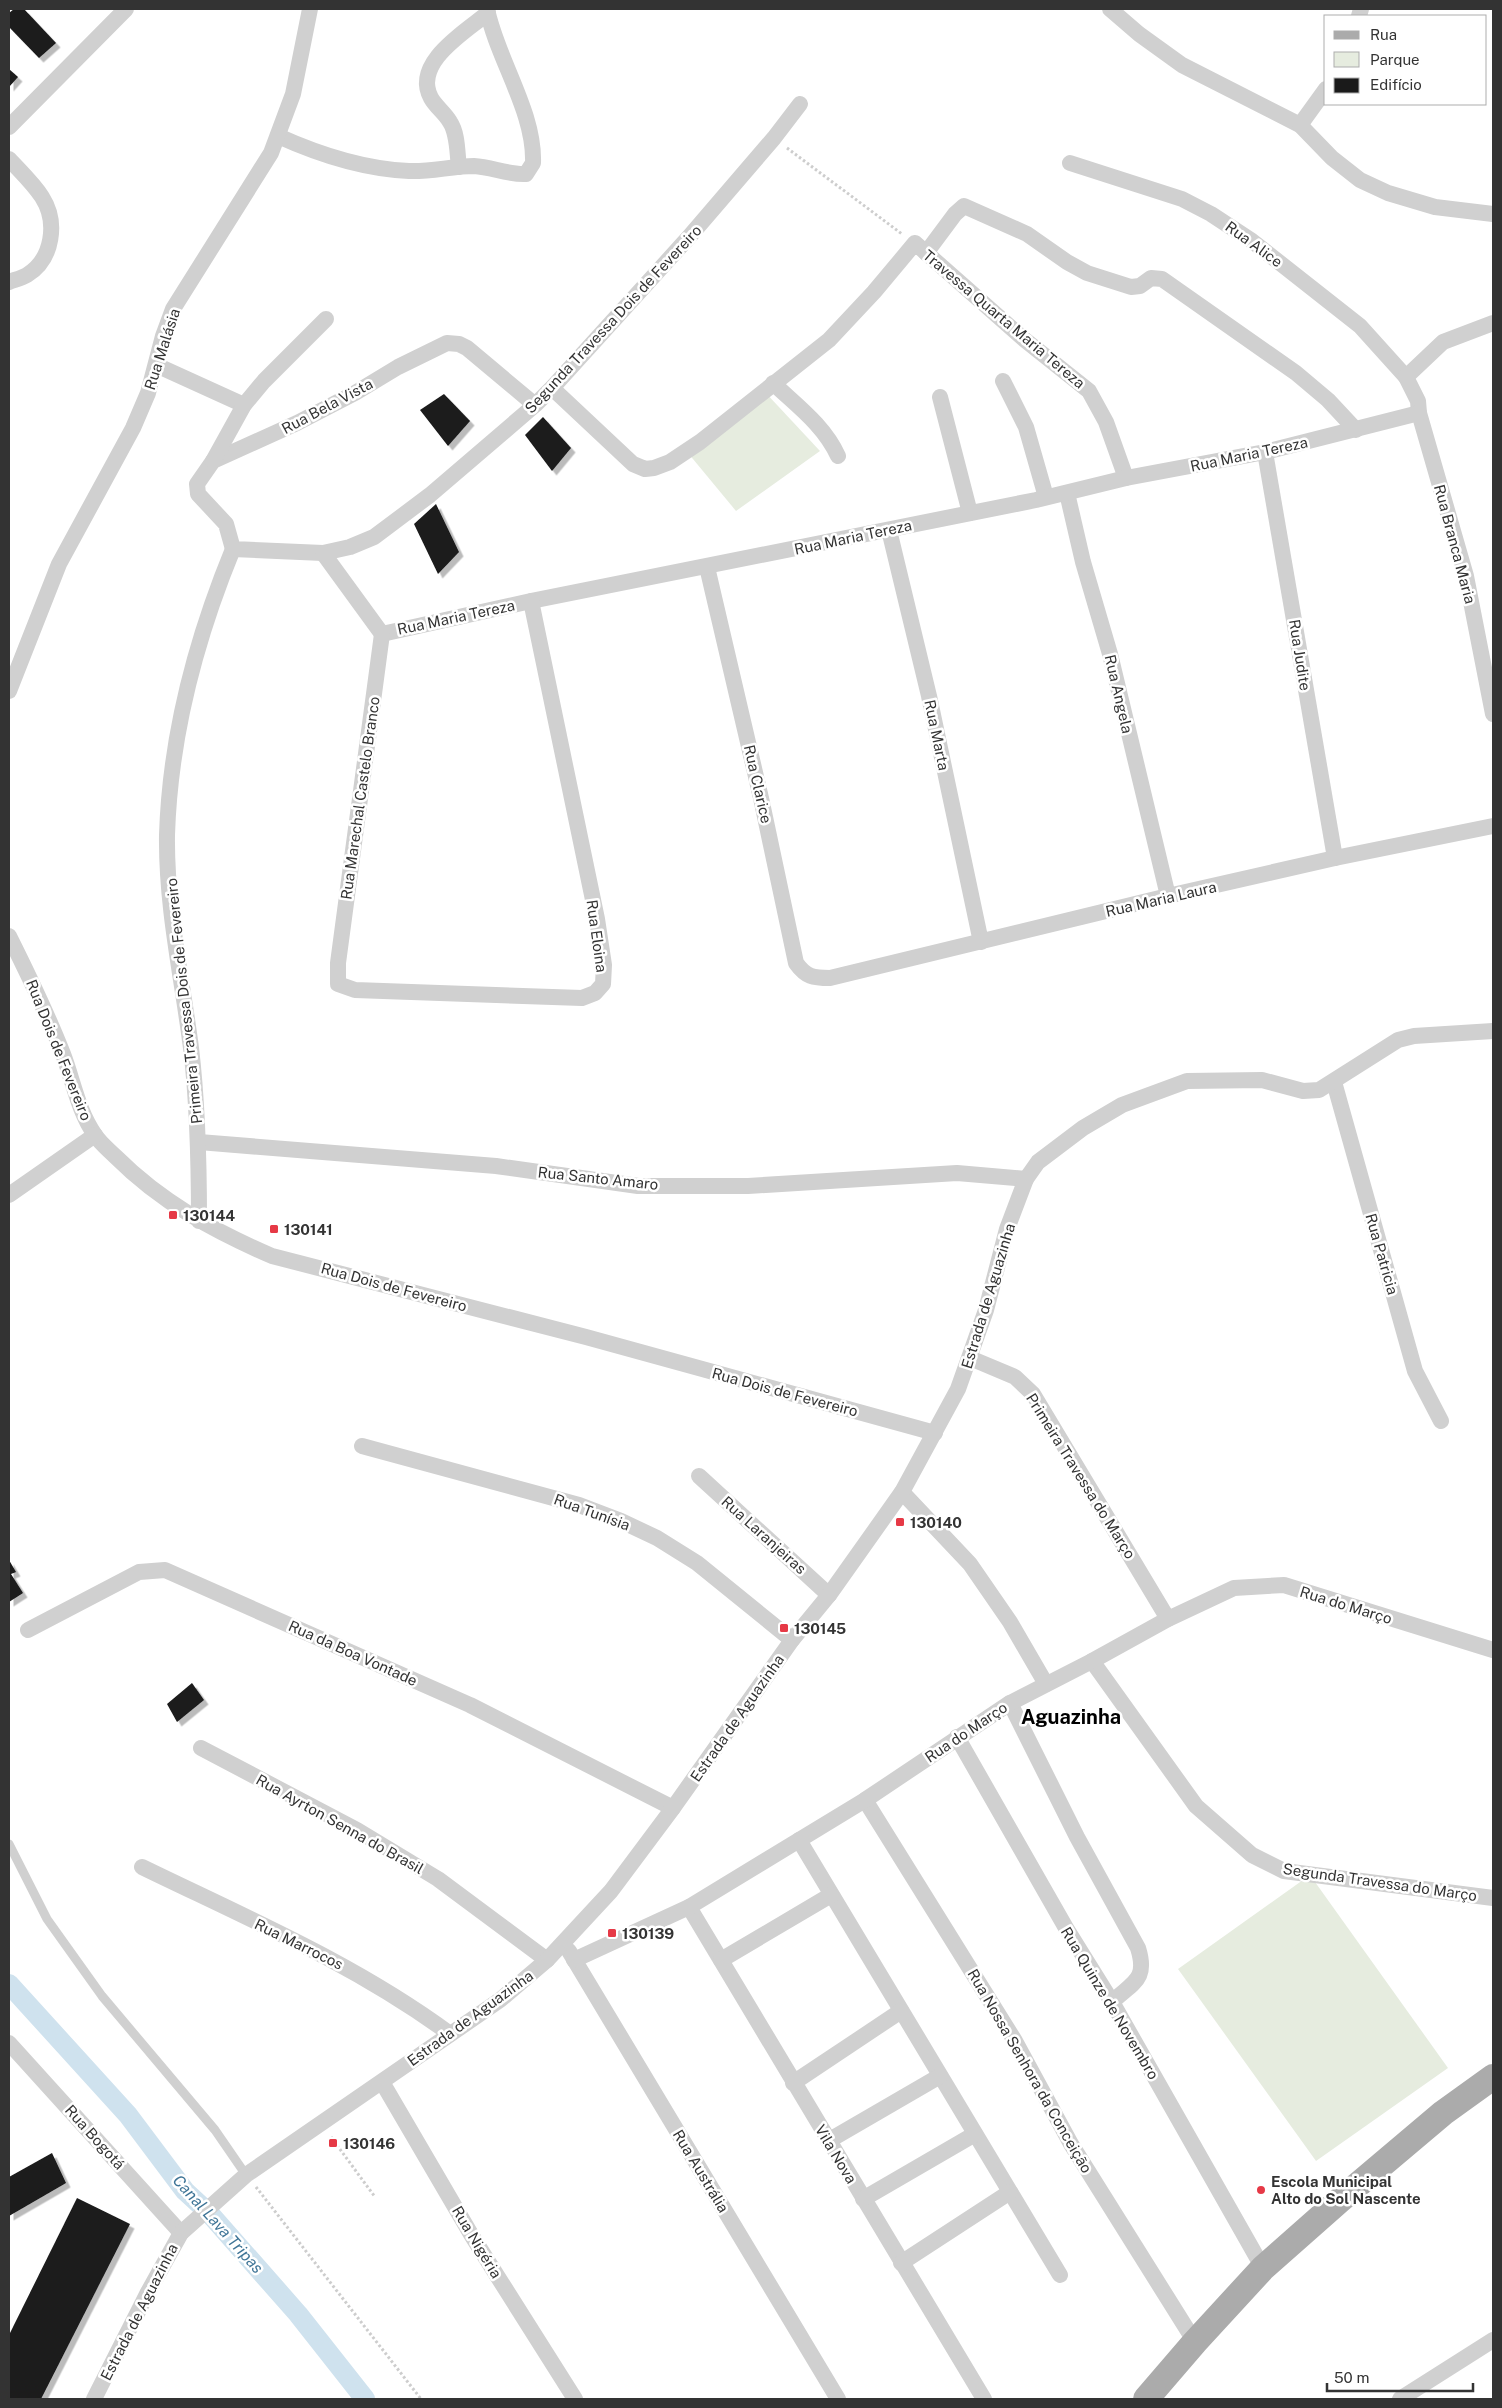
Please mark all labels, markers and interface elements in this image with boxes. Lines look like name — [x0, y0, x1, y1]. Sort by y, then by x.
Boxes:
legend — [1324, 15, 1487, 105]
text: Rua — [1370, 26, 1397, 43]
text: Parque — [1370, 51, 1420, 68]
text: Edifício — [1370, 76, 1422, 93]
street label: Rua Alice — [1222, 218, 1286, 270]
street label: Segunda Travessa Dois de Fevereiro — [521, 221, 705, 417]
street label: Travessa Quarta Maria Tereza — [920, 246, 1088, 392]
street label: Rua Malásia — [141, 306, 183, 392]
street label: Rua Bela Vista — [279, 375, 375, 437]
street label: Rua Maria Tereza — [1189, 433, 1309, 475]
street label: Rua Branca Maria — [1431, 483, 1479, 605]
street label: Rua Maria Tereza — [793, 516, 913, 558]
street label: Rua Maria Tereza — [396, 596, 516, 638]
street label: Rua Judite — [1286, 618, 1314, 692]
street label: Rua Angela — [1102, 653, 1136, 735]
street label: Rua Marechal Castelo Branco — [337, 695, 383, 901]
street label: Rua Marta — [921, 698, 953, 772]
street label: Rua Clarice — [741, 743, 775, 825]
street label: Primeira Travessa Dois de Fevereiro — [163, 877, 205, 1125]
street label: Rua Maria Laura — [1104, 878, 1218, 920]
street label: Rua Eloina — [583, 899, 611, 973]
street label: Rua Dois de Fevereiro — [23, 977, 95, 1123]
street label: Rua Santo Amaro — [537, 1163, 659, 1193]
place label: 130144 — [183, 1207, 235, 1224]
marker: 130144 — [167, 1209, 179, 1221]
street label: Rua Patricia — [1362, 1212, 1402, 1296]
place label: 130141 — [284, 1221, 333, 1238]
street label: Estrada de Aguazinha — [958, 1221, 1018, 1371]
marker: 130141 — [268, 1223, 280, 1235]
street label: Rua Dois de Fevereiro — [319, 1259, 469, 1315]
street label: Rua Dois de Fevereiro — [710, 1364, 860, 1420]
street label: Primeira Travessa do Março — [1023, 1390, 1139, 1562]
street label: Rua Tunísia — [552, 1490, 632, 1534]
street label: Rua Laranjeiras — [718, 1493, 810, 1577]
place label: 130140 — [910, 1514, 962, 1531]
marker: 130140 — [894, 1516, 906, 1528]
street label: Rua do Março — [1298, 1583, 1394, 1627]
street label: Rua da Boa Vontade — [286, 1617, 420, 1689]
place label: 130145 — [794, 1620, 846, 1637]
marker: 130145 — [778, 1622, 790, 1634]
street label: Estrada de Aguazinha — [687, 1651, 787, 1785]
street label: Rua do Março — [922, 1698, 1010, 1766]
district label: Aguazinha — [1021, 1705, 1121, 1729]
street label: Rua Ayrton Senna do Brasil — [253, 1771, 427, 1877]
street label: Segunda Travessa do Março — [1282, 1860, 1478, 1904]
street label: Rua Marrocos — [252, 1915, 346, 1973]
street label: Rua Quinze de Novembro — [1058, 1924, 1162, 2082]
place label: 130139 — [622, 1925, 674, 1942]
marker: 130139 — [606, 1927, 618, 1939]
street label: Rua Nossa Senhora da Conceição — [964, 1966, 1096, 2176]
street label: Estrada de Aguazinha — [404, 1967, 536, 2069]
street label: Rua Bogotá — [62, 2101, 128, 2173]
street label: Vila Nova — [812, 2122, 860, 2186]
street label: Rua Austrália — [670, 2127, 732, 2215]
place label: 130146 — [343, 2135, 395, 2152]
marker: 130146 — [327, 2137, 339, 2149]
water label: Canal Lava Tripas — [169, 2171, 267, 2277]
place label: Escola Municipal Alto do Sol Nascente — [1271, 2173, 1421, 2207]
marker: Escola Municipal Alto do Sol Nascente — [1255, 2184, 1267, 2196]
street label: Rua Nigéria — [449, 2203, 505, 2281]
street label: Estrada de Aguazinha — [97, 2241, 181, 2383]
scale bar — [1327, 2360, 1473, 2392]
text: 50 m — [1334, 2369, 1369, 2386]

